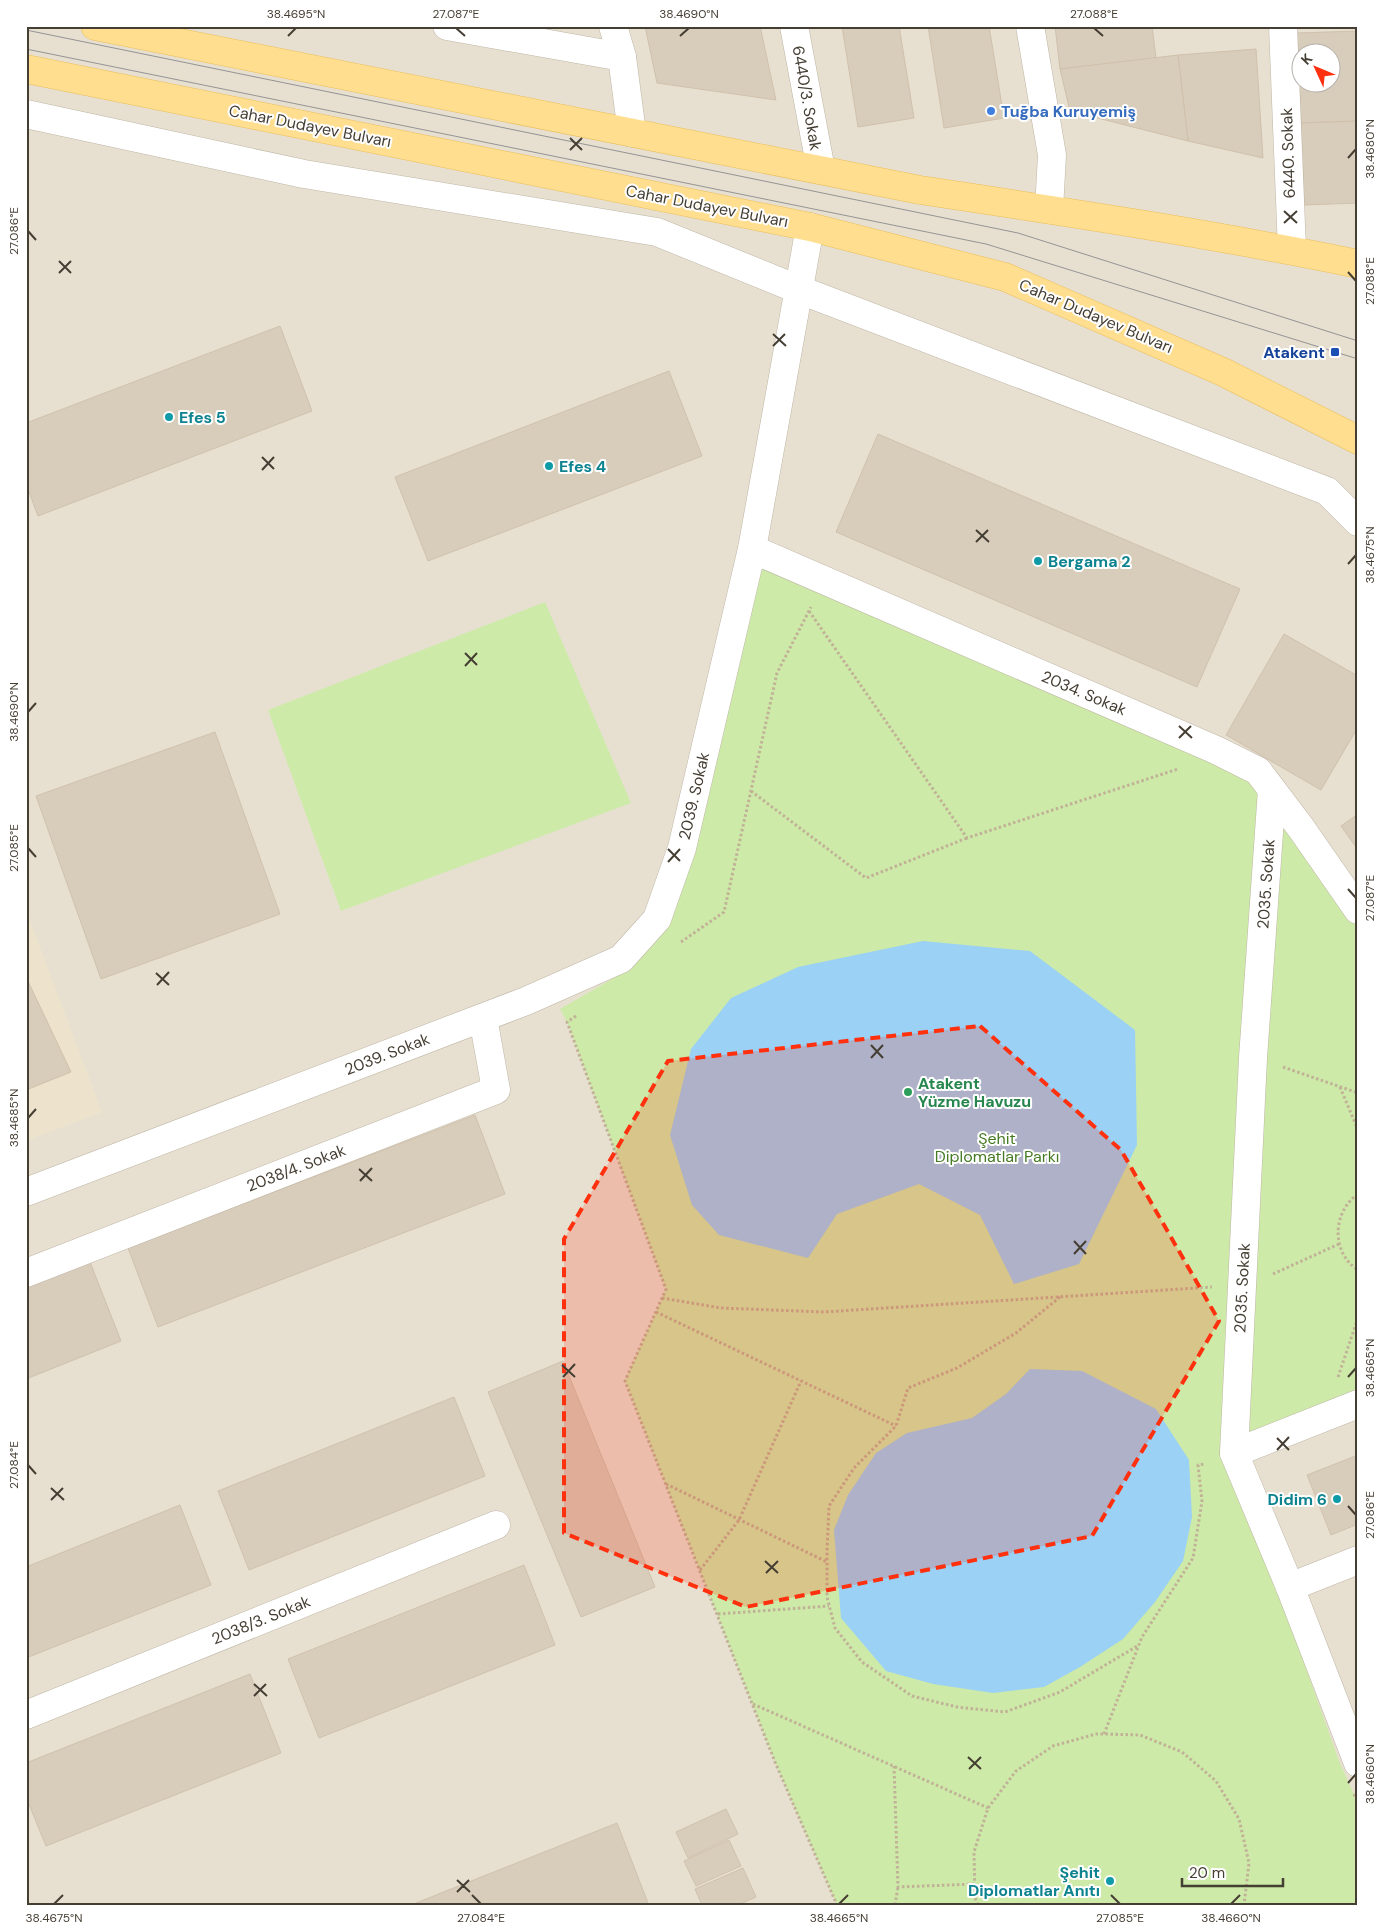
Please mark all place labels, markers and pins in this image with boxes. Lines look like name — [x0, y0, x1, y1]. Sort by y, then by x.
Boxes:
place label: Tuğba Kuruyemiş — [1001, 101, 1136, 122]
marker: Tuğba Kuruyemiş — [985, 105, 997, 117]
place label: Atakent — [1263, 342, 1325, 363]
marker: Atakent — [1329, 346, 1341, 358]
place label: Efes 5 — [179, 407, 226, 428]
marker: Efes 5 — [163, 411, 175, 423]
place label: Efes 4 — [559, 456, 606, 477]
marker: Efes 4 — [543, 460, 555, 472]
place label: Bergama 2 — [1048, 551, 1131, 572]
marker: Bergama 2 — [1032, 555, 1044, 567]
place label: Atakent Yüzme Havuzu — [918, 1073, 1031, 1112]
marker: Atakent Yüzme Havuzu — [902, 1086, 914, 1098]
place label: Didim 6 — [1267, 1489, 1327, 1510]
marker: Didim 6 — [1331, 1493, 1343, 1505]
place label: Şehit Diplomatlar Anıtı — [968, 1862, 1100, 1901]
marker: Şehit Diplomatlar Anıtı — [1104, 1875, 1116, 1887]

